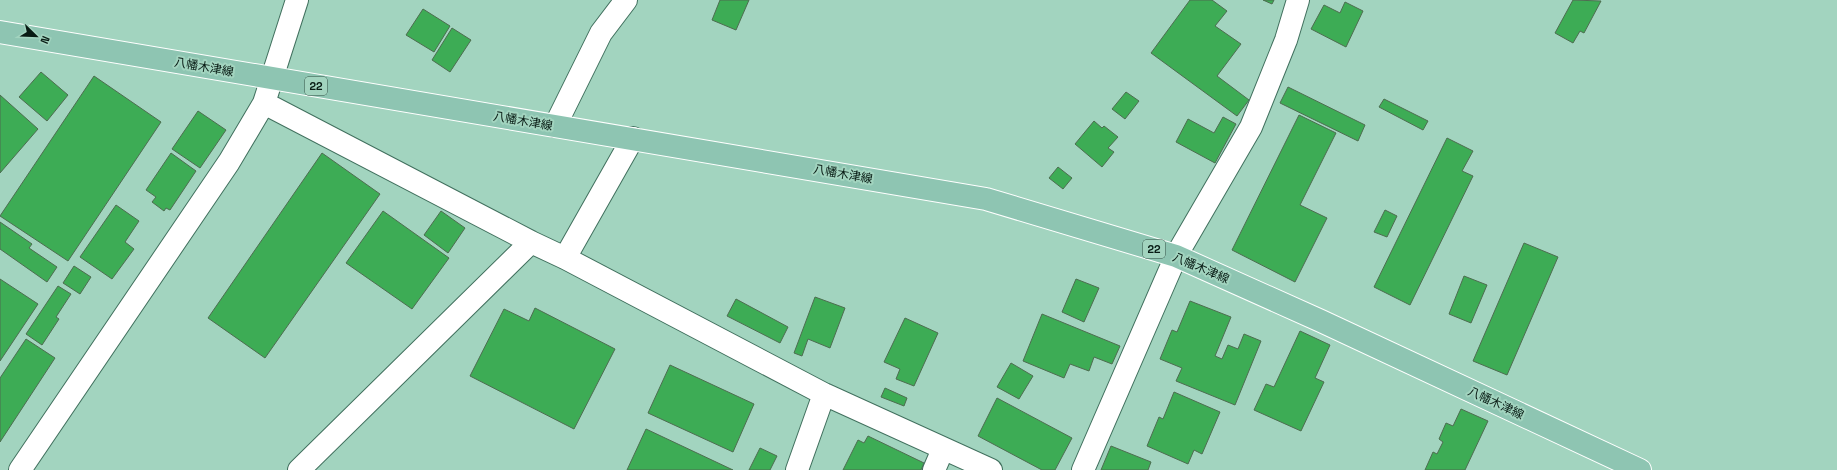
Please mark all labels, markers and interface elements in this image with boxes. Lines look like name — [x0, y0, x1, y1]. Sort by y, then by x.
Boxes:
north arrow — [16, 16, 56, 56]
text: N — [37, 34, 53, 46]
street label: 八幡木津線 — [173, 54, 235, 80]
road number: 22 — [305, 77, 327, 95]
street label: 八幡木津線 — [492, 108, 554, 134]
street label: 八幡木津線 — [812, 161, 874, 187]
road number: 22 — [1143, 240, 1165, 258]
street label: 八幡木津線 — [1170, 249, 1232, 287]
street label: 八幡木津線 — [1465, 383, 1527, 423]

